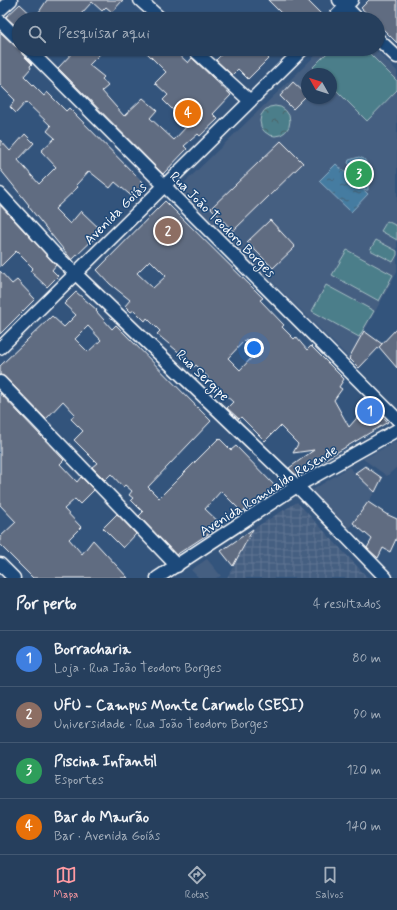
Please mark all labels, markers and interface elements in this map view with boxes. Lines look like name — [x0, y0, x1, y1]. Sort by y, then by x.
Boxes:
search box — [12, 12, 385, 56]
icon: search — [26, 23, 48, 45]
text: Pesquisar aqui — [58, 24, 150, 44]
north arrow — [301, 68, 337, 104]
pin: 4 — [175, 98, 201, 128]
pin: 3 — [346, 159, 372, 189]
street label: Rua João Teodoro Borges — [165, 168, 279, 282]
street label: Avenida Goiás — [80, 178, 151, 249]
pin: 2 — [155, 216, 181, 246]
your location — [244, 338, 264, 358]
street label: Rua Sergipe — [171, 346, 233, 406]
pin: 1 — [357, 396, 383, 426]
street label: Avenida Romualdo Resende — [196, 441, 341, 541]
text: Por perto — [16, 593, 77, 615]
text: 4 resultados — [313, 596, 381, 613]
text: Borracharia — [54, 640, 131, 660]
text: 1 — [26, 650, 32, 667]
text: 80 m — [352, 650, 381, 667]
text: Loja · Rua João Teodoro Borges — [54, 660, 222, 677]
text: UFU - Campus Monte Carmelo (SESI) — [54, 696, 303, 716]
text: 2 — [26, 706, 32, 723]
text: 90 m — [353, 706, 381, 723]
text: Universidade · Rua João Teodoro Borges — [54, 716, 268, 733]
text: Piscina Infantil — [54, 752, 157, 772]
text: 3 — [26, 762, 32, 779]
text: 120 m — [347, 762, 381, 779]
text: Esportes — [54, 772, 104, 789]
text: Bar do Maurão — [54, 808, 149, 828]
text: 4 — [25, 818, 33, 835]
text: 140 m — [346, 818, 381, 835]
text: Bar · Avenida Goiás — [54, 828, 160, 845]
tab: Mapa — [53, 864, 78, 902]
tab: Rotas — [185, 864, 209, 902]
tab: Salvos — [315, 864, 344, 902]

